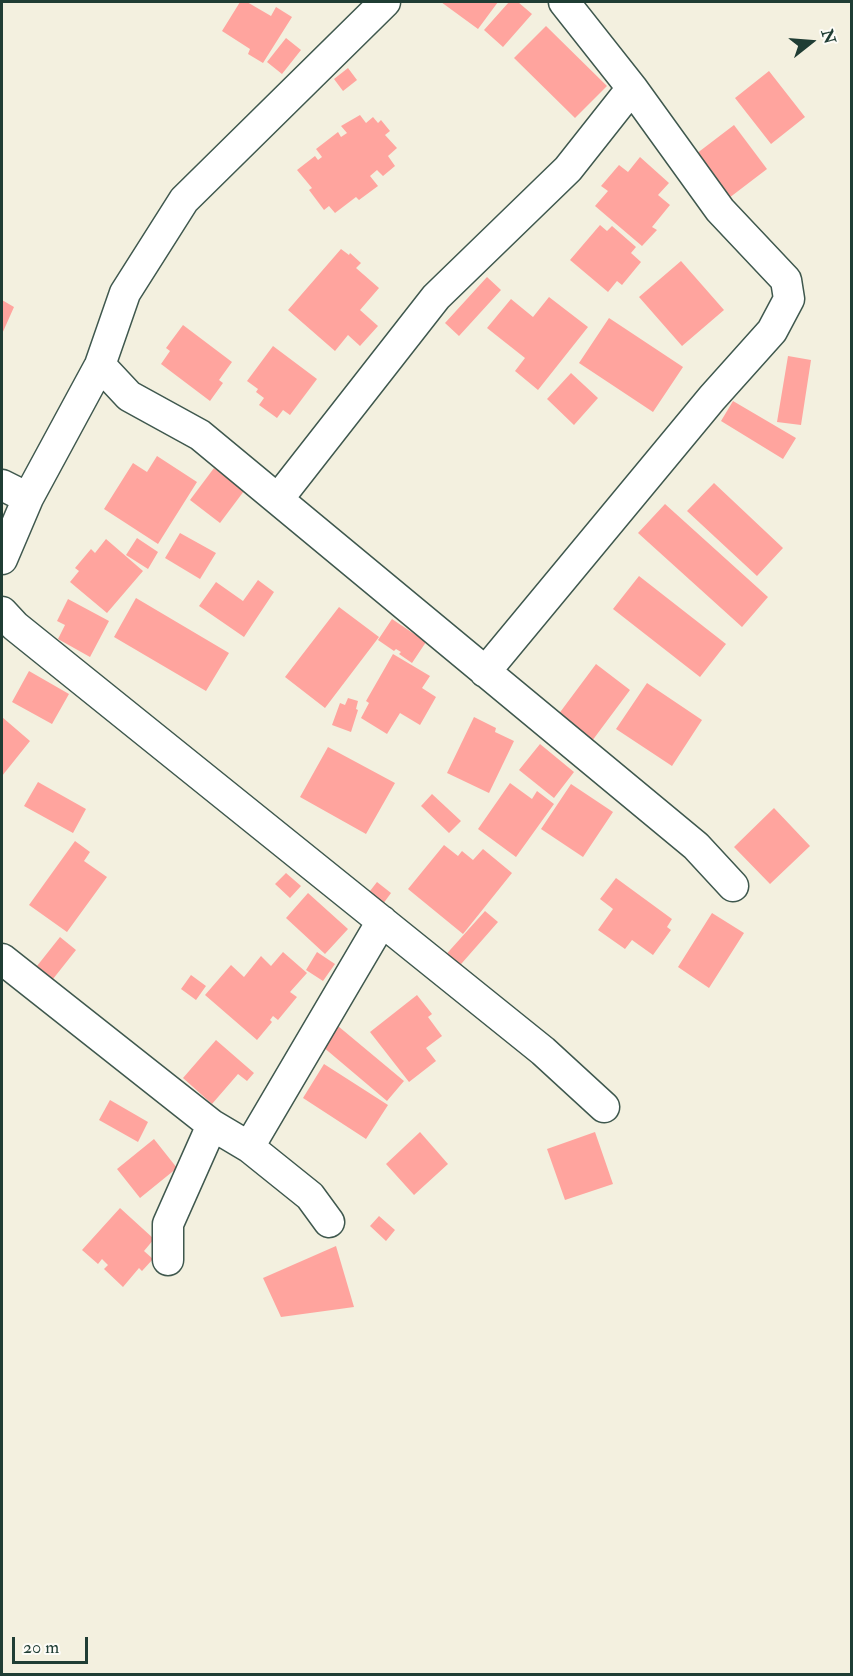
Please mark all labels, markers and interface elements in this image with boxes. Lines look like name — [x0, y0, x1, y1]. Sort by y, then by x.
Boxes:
north arrow — [781, 12, 841, 72]
text: N — [817, 27, 840, 47]
scale bar — [15, 1625, 92, 1663]
text: 20 m — [23, 1636, 59, 1659]

